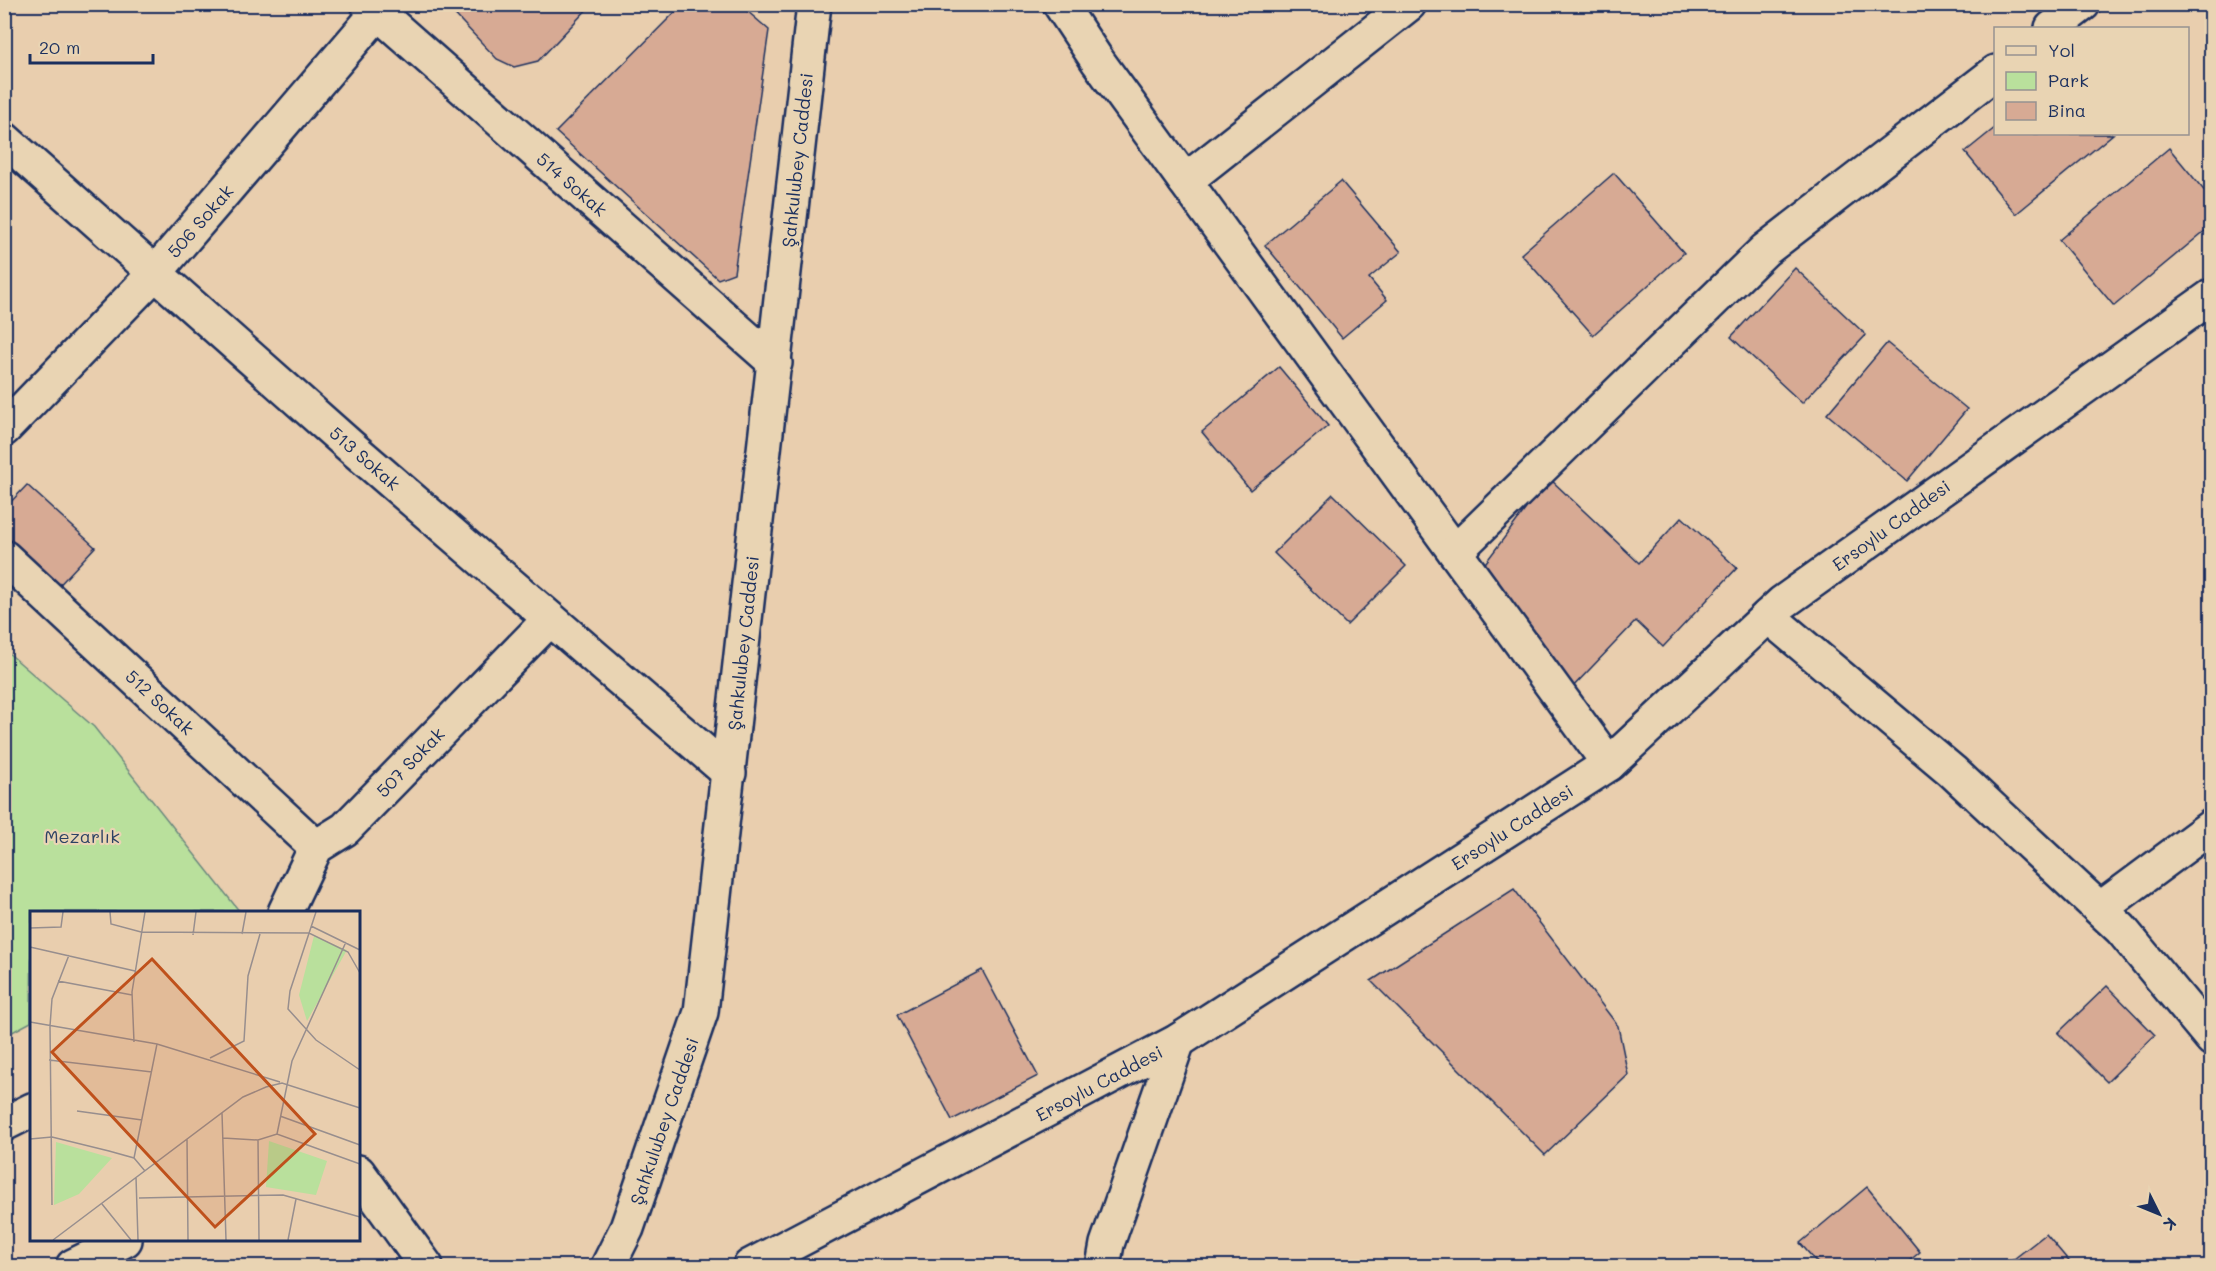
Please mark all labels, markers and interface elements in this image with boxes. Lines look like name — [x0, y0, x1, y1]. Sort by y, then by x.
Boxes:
scale bar — [30, 27, 153, 65]
legend — [1994, 27, 2189, 135]
text: 20 m — [39, 35, 80, 59]
text: Yol — [2048, 38, 2075, 62]
text: Park — [2048, 68, 2089, 92]
street label: Şahkulubey Caddesi — [776, 72, 818, 248]
text: Bina — [2048, 98, 2086, 122]
street label: 514 Sokak — [532, 147, 612, 221]
street label: 506 Sokak — [162, 179, 238, 263]
street label: 513 Sokak — [325, 421, 405, 495]
street label: Ersoylu Caddesi — [1827, 474, 1955, 576]
street label: Şahkulubey Caddesi — [722, 555, 764, 731]
street label: 512 Sokak — [121, 664, 199, 740]
street label: 507 Sokak — [371, 722, 449, 802]
street label: Ersoylu Caddesi — [1447, 779, 1577, 875]
park label: Mezarlık — [44, 824, 120, 848]
inset map — [30, 911, 360, 1241]
street label: Şahkulubey Caddesi — [624, 1034, 704, 1208]
street label: Ersoylu Caddesi — [1031, 1039, 1167, 1127]
north arrow — [2129, 1184, 2189, 1244]
text: K — [2159, 1214, 2182, 1236]

